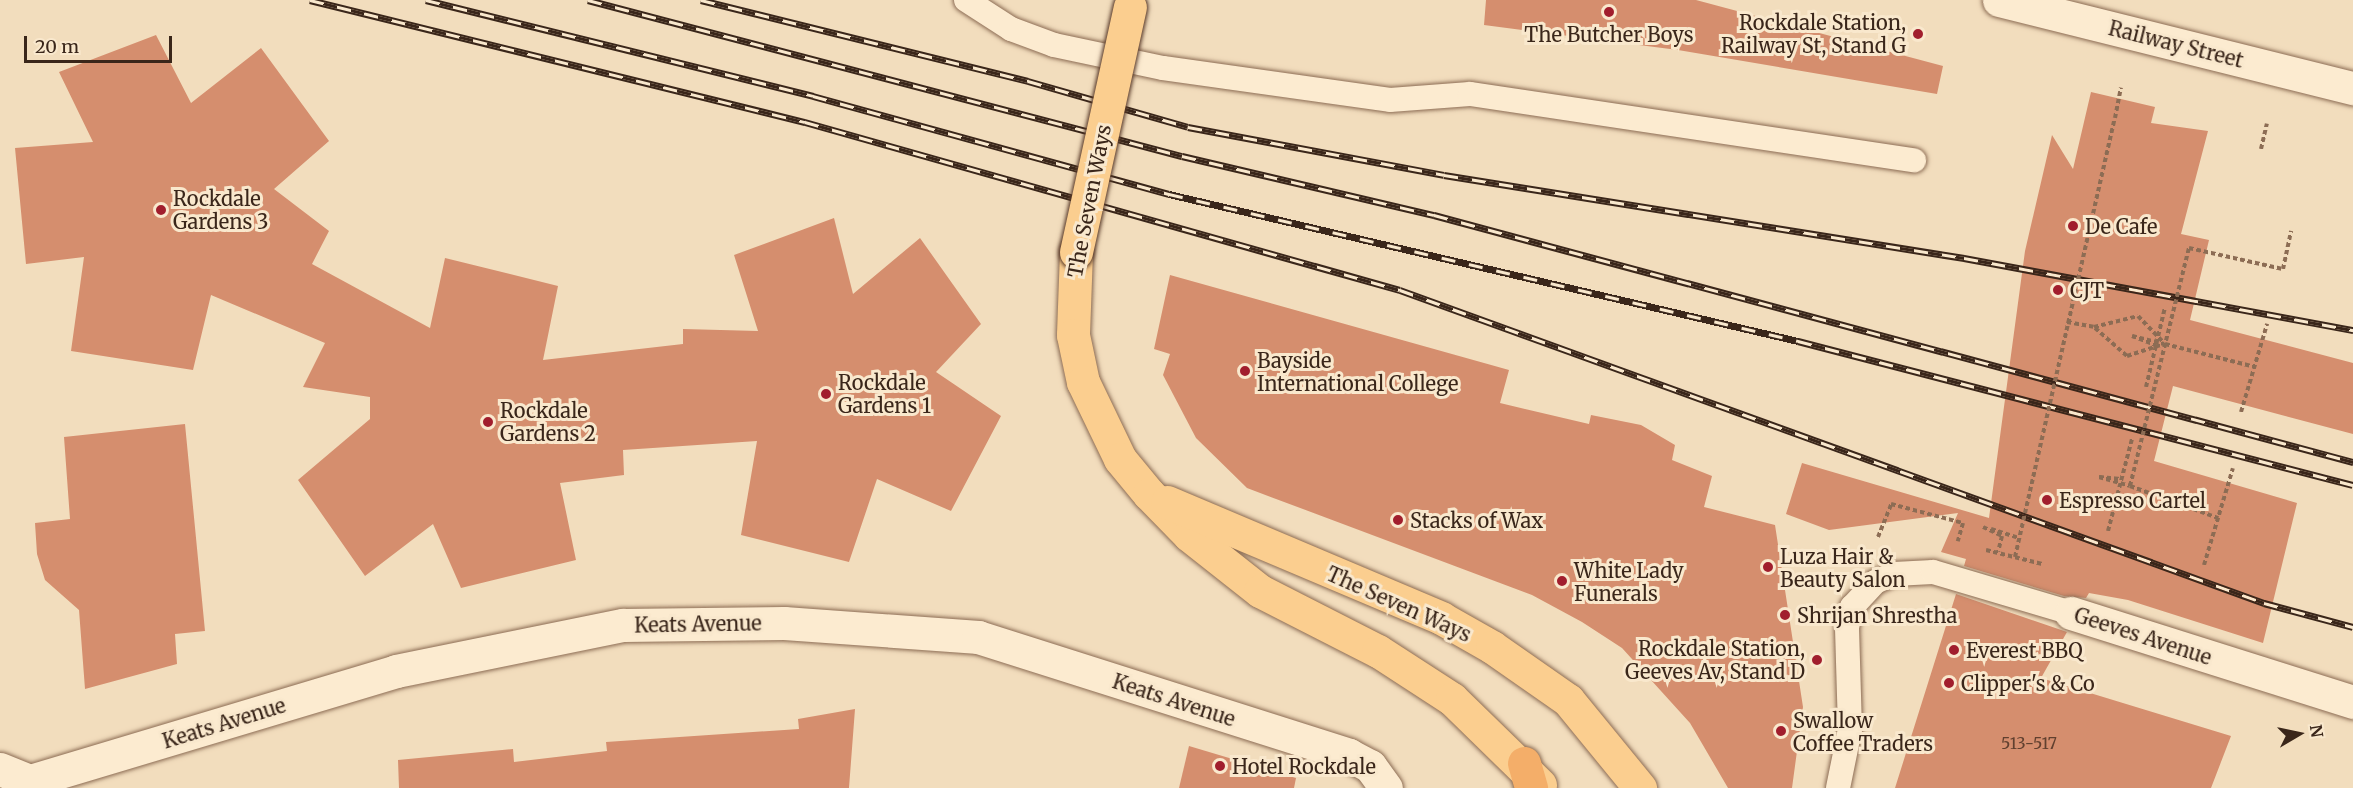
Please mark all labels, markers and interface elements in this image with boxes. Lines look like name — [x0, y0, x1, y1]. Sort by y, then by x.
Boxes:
marker: The Butcher Boys — [1602, 5, 1616, 19]
place label: Rockdale Station, Railway St, Stand G — [1721, 11, 1906, 58]
street label: Railway Street — [2106, 16, 2246, 72]
place label: The Butcher Boys — [1524, 22, 1694, 46]
scale bar — [27, 24, 176, 62]
marker: Rockdale Station, Railway St, Stand G — [1911, 27, 1925, 41]
text: 20 m — [35, 35, 79, 58]
street label: The Seven Ways — [1062, 122, 1116, 280]
place label: Rockdale Gardens 3 — [173, 186, 268, 233]
marker: Rockdale Gardens 3 — [154, 203, 168, 217]
place label: De Cafe — [2085, 214, 2157, 238]
marker: De Cafe — [2066, 219, 2080, 233]
place label: CJT — [2070, 278, 2104, 302]
marker: CJT — [2051, 283, 2065, 297]
place label: Bayside International College — [1257, 348, 1458, 395]
marker: Bayside International College — [1238, 364, 1252, 378]
place label: Rockdale Gardens 1 — [838, 371, 931, 418]
marker: Rockdale Gardens 1 — [819, 387, 833, 401]
place label: Rockdale Gardens 2 — [500, 398, 596, 445]
marker: Rockdale Gardens 2 — [481, 415, 495, 429]
place label: Espresso Cartel — [2059, 488, 2206, 512]
marker: Espresso Cartel — [2040, 493, 2054, 507]
place label: Stacks of Wax — [1410, 508, 1543, 532]
marker: Stacks of Wax — [1391, 513, 1405, 527]
place label: Luza Hair & Beauty Salon — [1780, 544, 1906, 591]
place label: White Lady Funerals — [1574, 558, 1684, 605]
marker: Luza Hair & Beauty Salon — [1761, 560, 1775, 574]
street label: The Seven Ways — [1323, 561, 1475, 647]
marker: White Lady Funerals — [1555, 574, 1569, 588]
place label: Shrijan Shrestha — [1797, 603, 1957, 627]
street label: Geeves Avenue — [2071, 603, 2215, 669]
marker: Shrijan Shrestha — [1778, 608, 1792, 622]
street label: Keats Avenue — [634, 611, 762, 637]
place label: Rockdale Station, Geeves Av, Stand D — [1625, 636, 1805, 683]
place label: Everest BBQ — [1966, 638, 2083, 662]
marker: Everest BBQ — [1947, 643, 1961, 657]
marker: Rockdale Station, Geeves Av, Stand D — [1810, 653, 1824, 667]
street label: Keats Avenue — [1110, 669, 1238, 731]
place label: Clipper's & Co — [1961, 671, 2095, 695]
marker: Clipper's & Co — [1942, 676, 1956, 690]
street label: Keats Avenue — [160, 693, 288, 753]
north arrow — [2269, 704, 2329, 764]
place label: Swallow Coffee Traders — [1793, 708, 1933, 755]
text: N — [2306, 723, 2328, 739]
marker: Swallow Coffee Traders — [1774, 724, 1788, 738]
house number: 513-517 — [2001, 733, 2057, 753]
place label: Hotel Rockdale — [1232, 754, 1376, 778]
marker: Hotel Rockdale — [1213, 759, 1227, 773]

